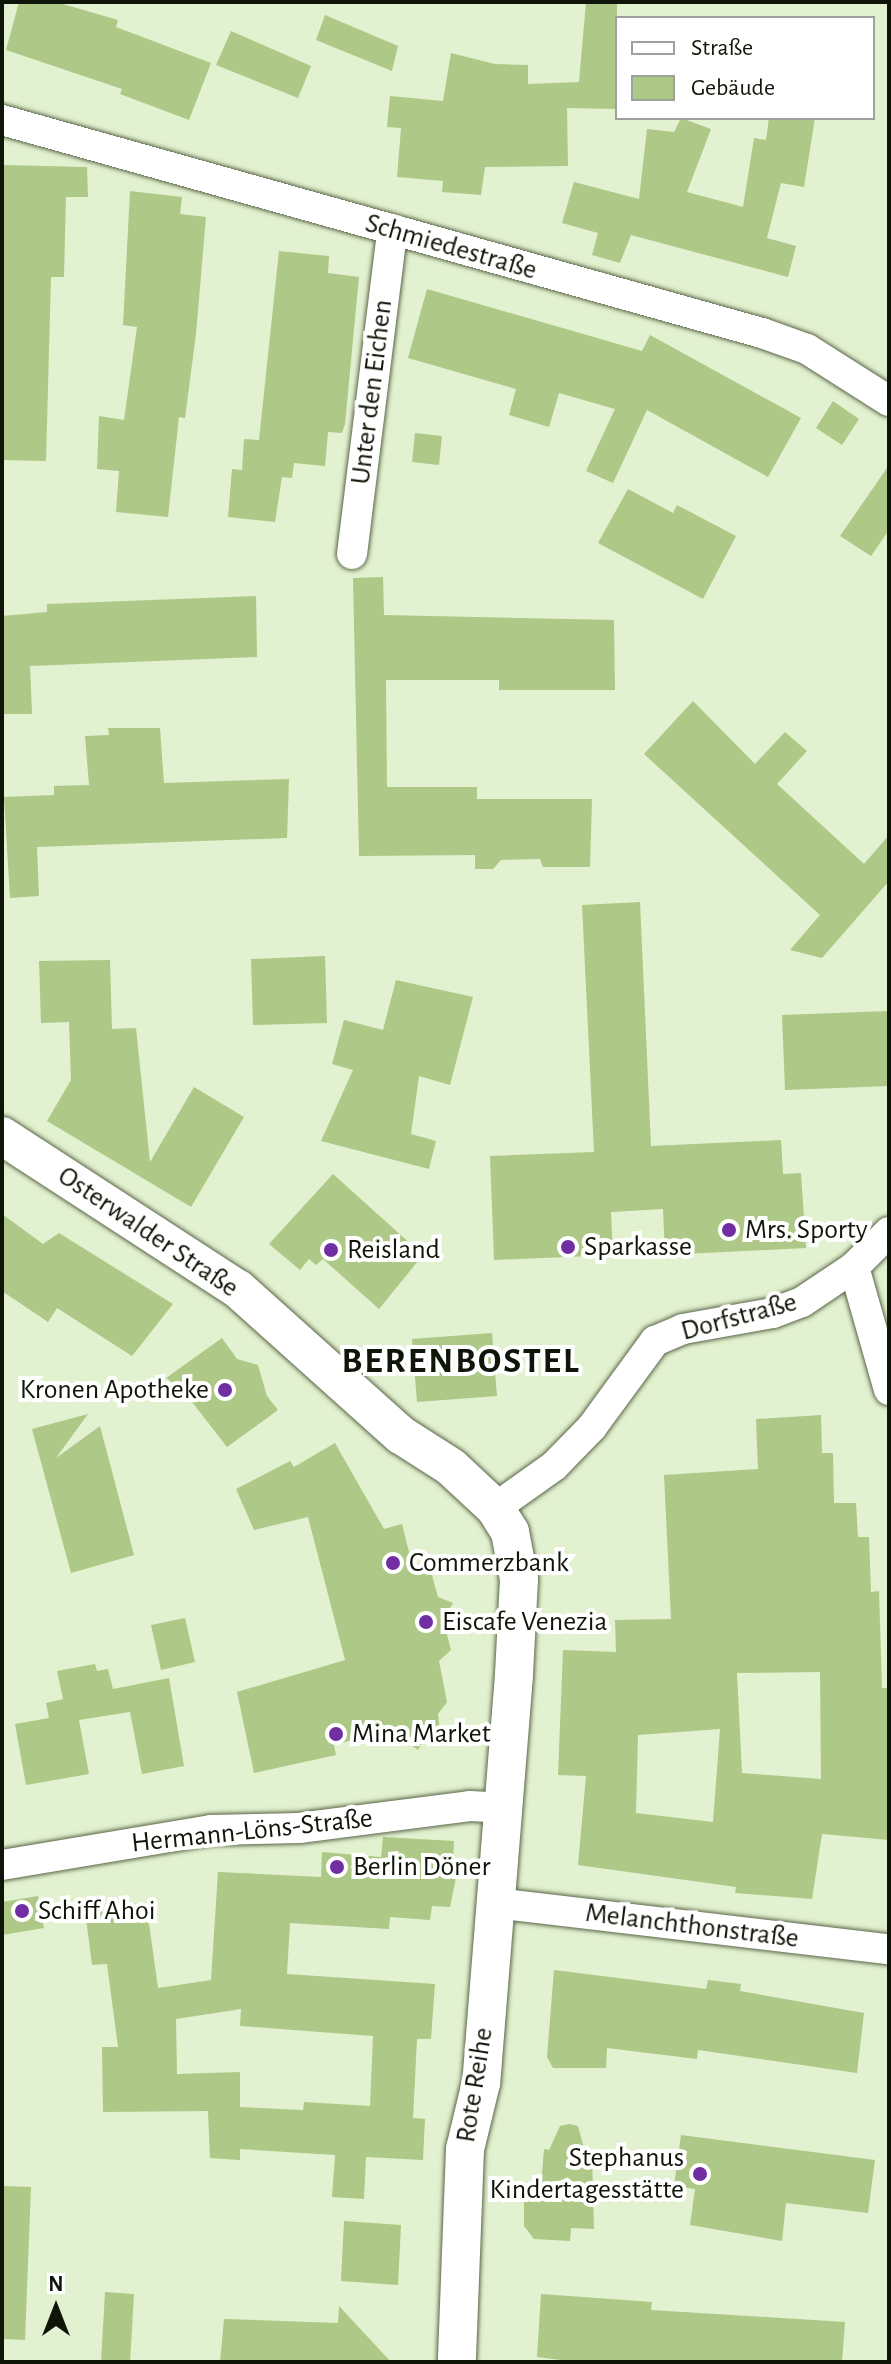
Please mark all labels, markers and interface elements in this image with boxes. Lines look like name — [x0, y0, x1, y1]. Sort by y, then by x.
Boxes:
legend — [615, 16, 875, 120]
text: Straße — [691, 36, 753, 60]
text: Gebäude — [691, 76, 775, 100]
street label: Schmiedestraße — [361, 207, 541, 287]
street label: Unter den Eichen — [344, 298, 400, 486]
street label: Osterwalder Straße — [51, 1159, 245, 1305]
place label: Mrs. Sporty — [745, 1213, 868, 1247]
marker: Mrs. Sporty — [720, 1221, 738, 1239]
place label: Sparkasse — [584, 1230, 692, 1264]
place label: Reisland — [347, 1233, 440, 1267]
marker: Sparkasse — [559, 1238, 577, 1256]
marker: Reisland — [322, 1241, 340, 1259]
street label: Dorfstraße — [677, 1285, 801, 1349]
district label: BERENBOSTEL — [341, 1340, 581, 1384]
place label: Kronen Apotheke — [20, 1373, 209, 1407]
marker: Kronen Apotheke — [216, 1381, 234, 1399]
place label: Commerzbank — [409, 1546, 569, 1580]
marker: Commerzbank — [384, 1554, 402, 1572]
place label: Eiscafe Venezia — [442, 1605, 607, 1639]
marker: Eiscafe Venezia — [417, 1613, 435, 1631]
place label: Mina Market — [352, 1717, 491, 1751]
marker: Mina Market — [327, 1725, 345, 1743]
street label: Hermann-Löns-Straße — [130, 1802, 374, 1860]
place label: Berlin Döner — [353, 1850, 490, 1884]
marker: Berlin Döner — [328, 1858, 346, 1876]
place label: Schiff Ahoi — [38, 1894, 156, 1928]
street label: Melanchthonstraße — [583, 1896, 801, 1956]
marker: Schiff Ahoi — [13, 1902, 31, 1920]
street label: Rote Reihe — [449, 2025, 501, 2145]
place label: Stephanus Kindertagesstätte — [490, 2141, 684, 2207]
marker: Stephanus Kindertagesstätte — [691, 2165, 709, 2183]
north arrow — [16, 2268, 96, 2348]
text: N — [48, 2273, 64, 2295]

